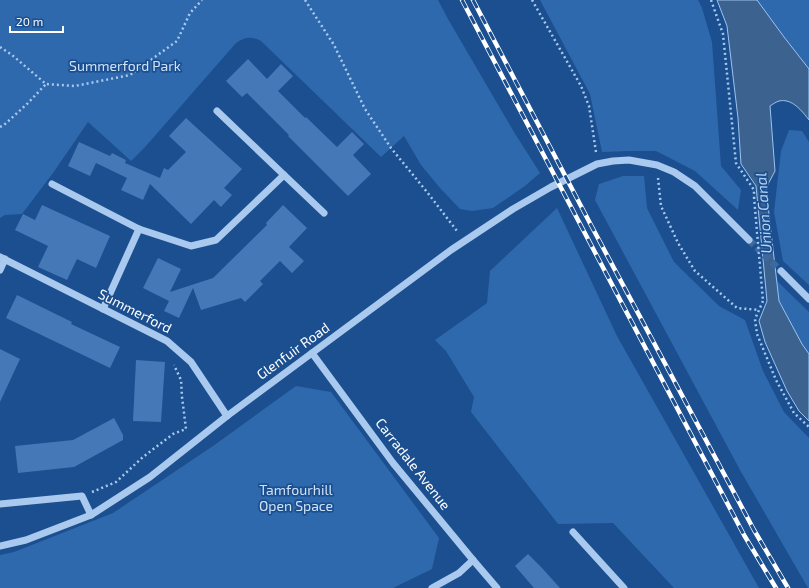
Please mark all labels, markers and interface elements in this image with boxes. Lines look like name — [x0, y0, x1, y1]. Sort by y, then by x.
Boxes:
scale bar — [10, 8, 63, 34]
text: 20 m — [16, 14, 43, 28]
park label: Summerford Park — [69, 57, 181, 74]
water label: Union Canal — [751, 172, 775, 254]
street label: Summerford — [96, 285, 175, 336]
street label: Glenfuir Road — [253, 318, 333, 383]
street label: Carradale Avenue — [372, 414, 454, 513]
park label: Tamfourhill Open Space — [259, 481, 334, 514]

